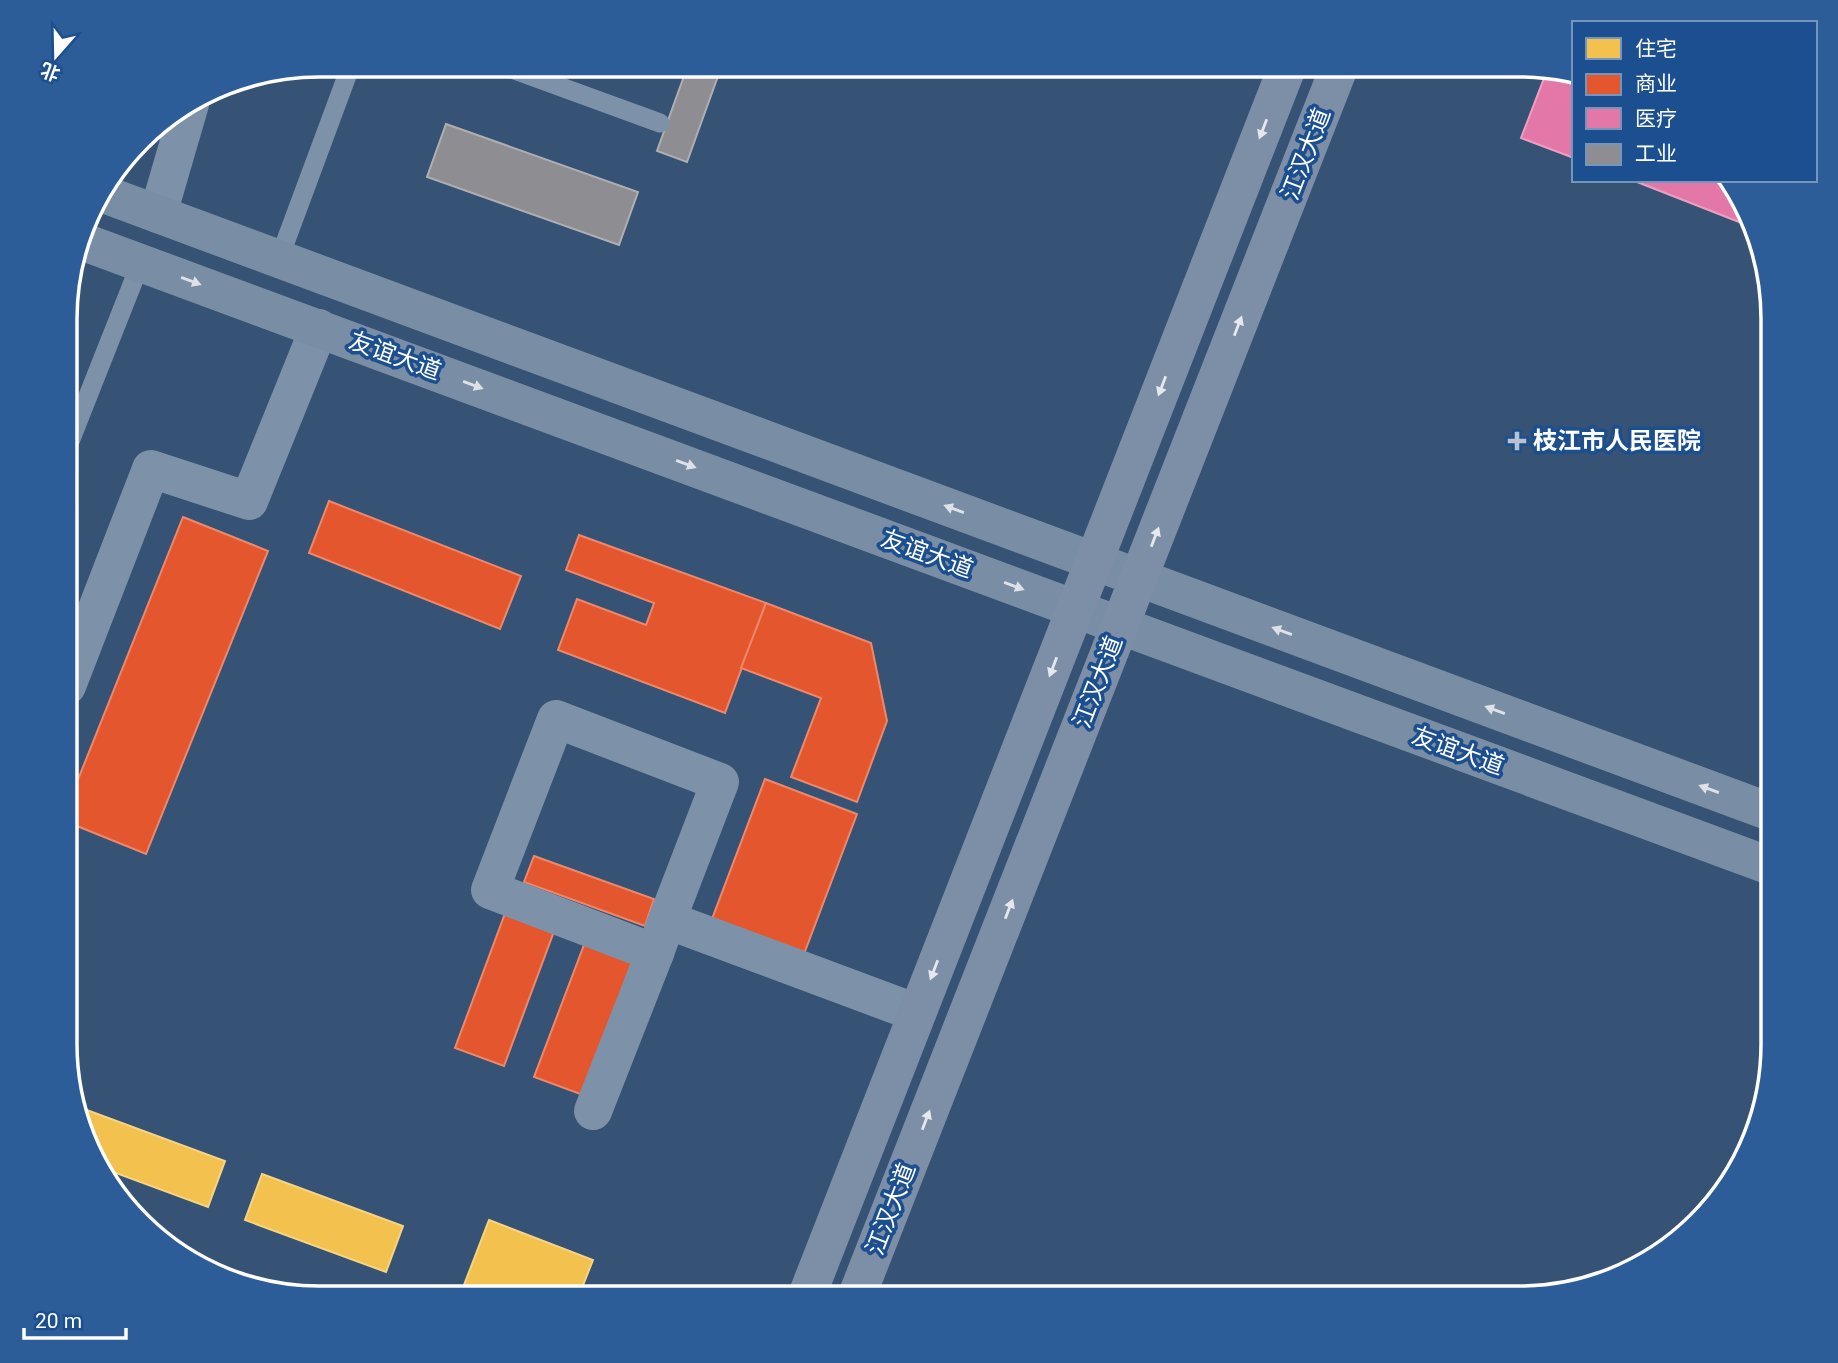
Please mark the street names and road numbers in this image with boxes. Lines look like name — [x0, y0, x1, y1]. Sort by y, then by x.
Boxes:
street label: 江汉大道 — [1276, 104, 1336, 204]
street label: 友谊大道 — [345, 326, 445, 386]
street label: 友谊大道 — [877, 524, 977, 584]
street label: 江汉大道 — [1068, 632, 1128, 732]
street label: 友谊大道 — [1408, 721, 1508, 781]
street label: 江汉大道 — [861, 1159, 921, 1259]

